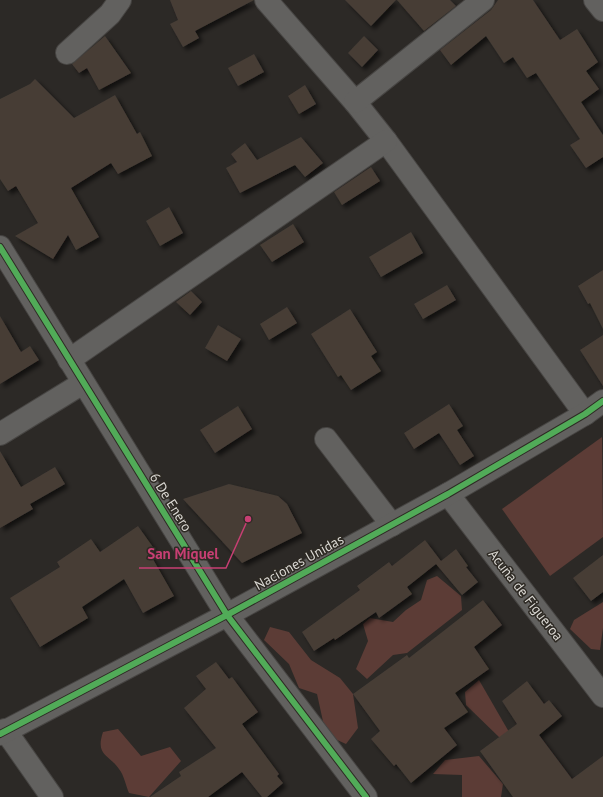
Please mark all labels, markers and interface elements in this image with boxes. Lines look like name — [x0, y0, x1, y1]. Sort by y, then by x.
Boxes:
street label: 6 De Enero — [146, 469, 196, 535]
street label: Naciones Unidas — [251, 530, 347, 594]
callout: San Miquel — [139, 541, 226, 568]
text: San Miquel — [147, 544, 219, 563]
street label: Acuña de Figueroa — [485, 546, 567, 644]

